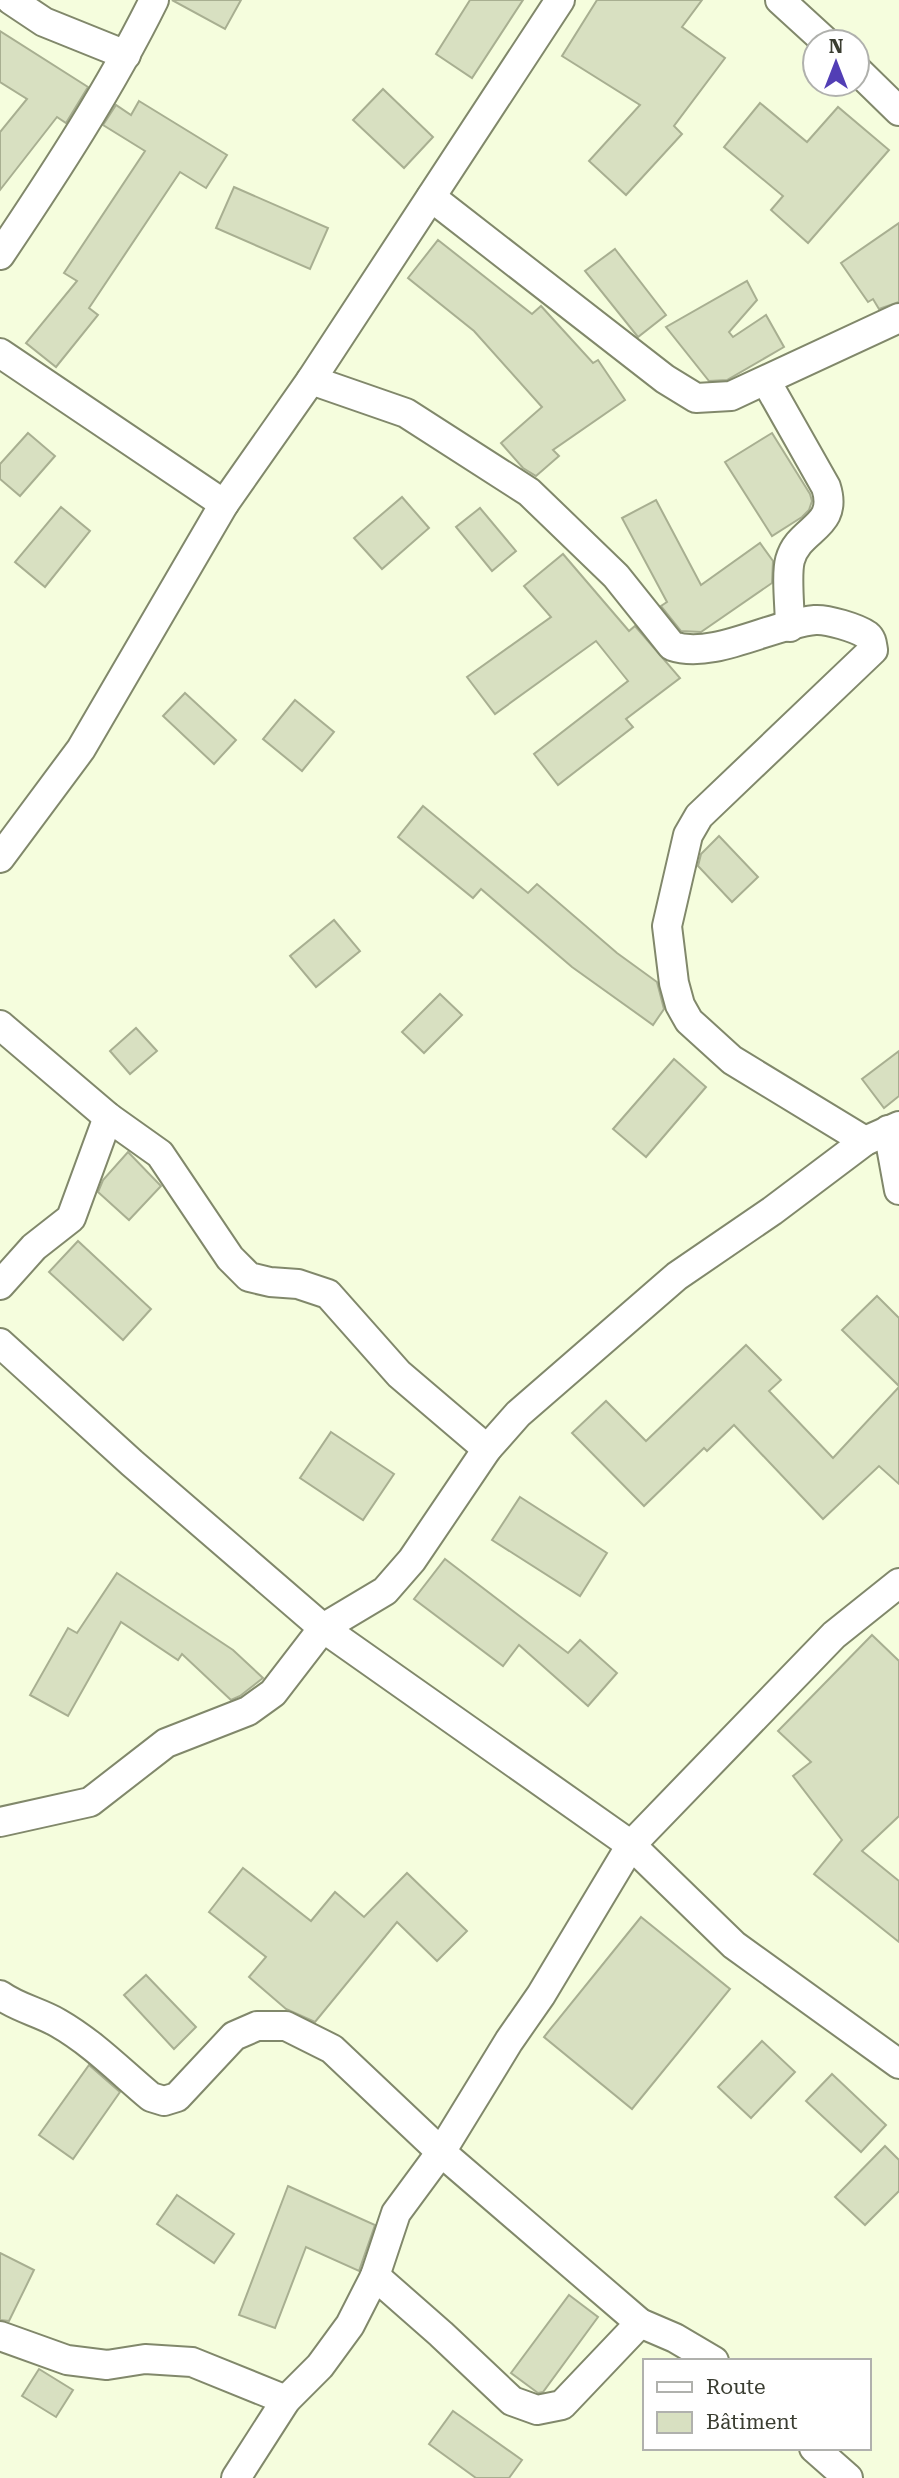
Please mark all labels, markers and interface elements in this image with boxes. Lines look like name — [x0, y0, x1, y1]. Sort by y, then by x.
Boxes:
north arrow — [801, 28, 871, 98]
text: N — [829, 35, 844, 58]
legend — [643, 2359, 871, 2450]
text: Route — [706, 2375, 765, 2399]
text: Bâtiment — [706, 2410, 798, 2434]

